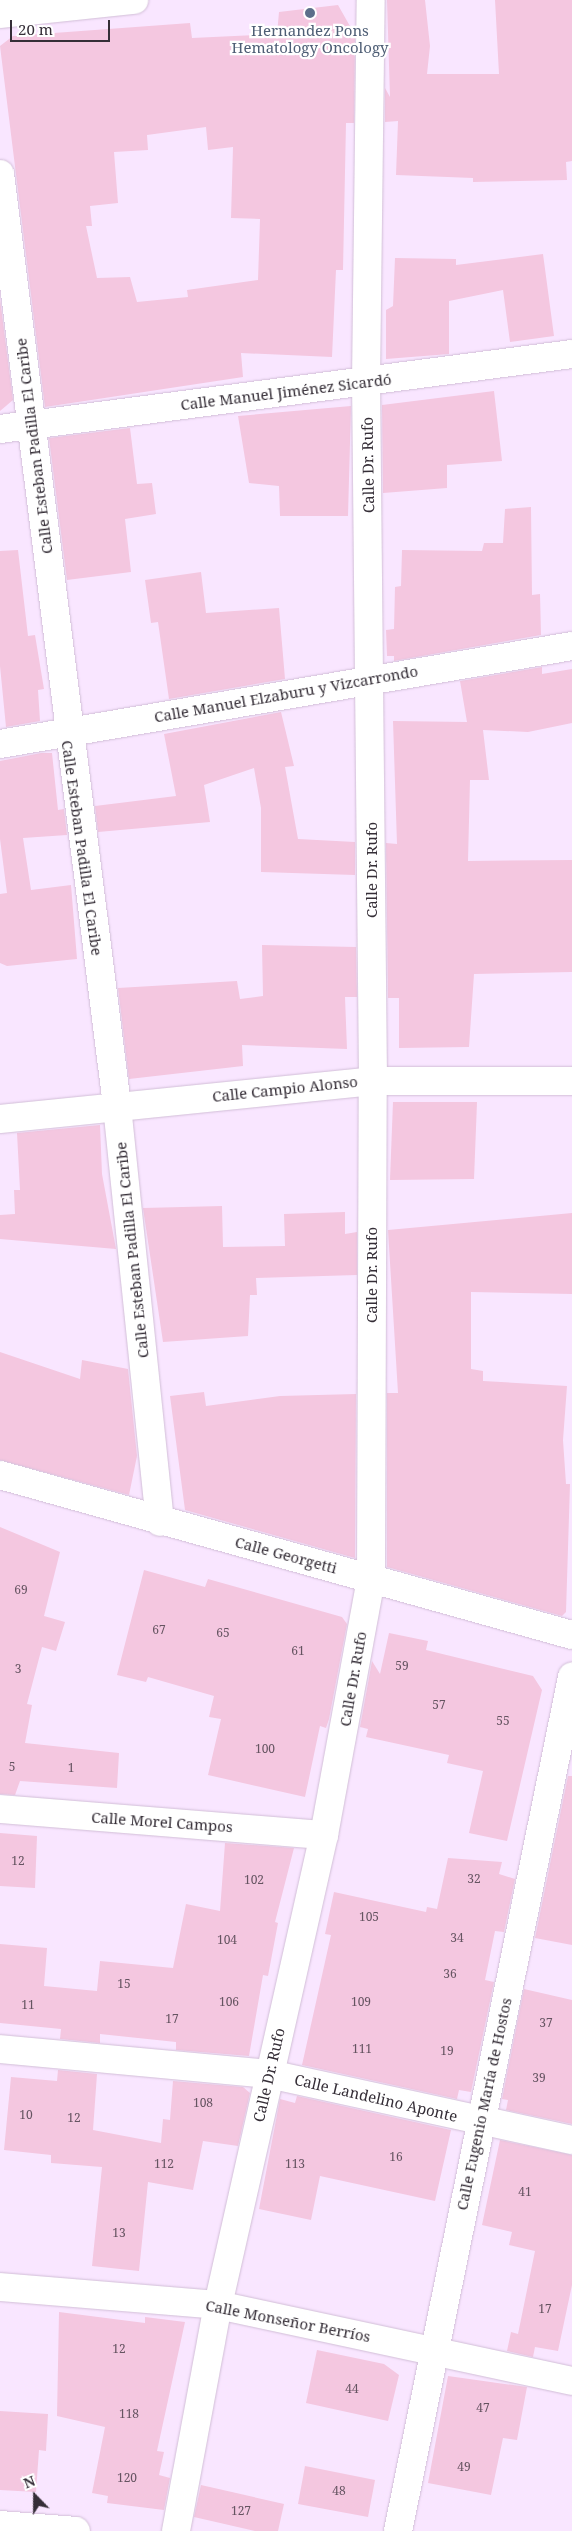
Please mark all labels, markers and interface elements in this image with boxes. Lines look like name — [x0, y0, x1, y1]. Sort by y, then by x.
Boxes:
marker: Hernandez Pons Hematology Oncology — [304, 7, 316, 19]
scale bar — [12, 10, 112, 42]
text: 20 m — [18, 19, 53, 39]
place label: Hernandez Pons Hematology Oncology — [232, 21, 388, 56]
street label: Calle Esteban Padilla El Caribe — [12, 337, 56, 555]
street label: Calle Manuel Jiménez Sicardó — [179, 370, 393, 414]
street label: Calle Dr. Rufo — [358, 417, 378, 513]
street label: Calle Manuel Elzaburu y Vizcarrondo — [153, 662, 419, 726]
street label: Calle Esteban Padilla El Caribe — [58, 739, 106, 957]
street label: Calle Dr. Rufo — [363, 822, 381, 918]
street label: Calle Campio Alonso — [211, 1072, 359, 1106]
street label: Calle Esteban Padilla El Caribe — [112, 1141, 152, 1359]
street label: Calle Dr. Rufo — [363, 1227, 381, 1323]
street label: Calle Georgetti — [233, 1533, 339, 1577]
house number: 69 — [14, 1583, 28, 1597]
house number: 67 — [152, 1623, 166, 1637]
house number: 65 — [216, 1626, 230, 1640]
street label: Calle Dr. Rufo — [336, 1630, 370, 1728]
house number: 61 — [291, 1644, 305, 1658]
house number: 59 — [395, 1659, 409, 1673]
house number: 3 — [15, 1662, 21, 1676]
house number: 57 — [432, 1698, 446, 1712]
house number: 55 — [496, 1714, 510, 1728]
house number: 100 — [255, 1742, 275, 1756]
house number: 5 — [9, 1760, 15, 1774]
house number: 1 — [68, 1761, 74, 1775]
street label: Calle Morel Campos — [91, 1808, 233, 1836]
house number: 12 — [11, 1854, 25, 1868]
house number: 32 — [467, 1872, 481, 1886]
house number: 102 — [244, 1873, 264, 1887]
house number: 105 — [359, 1910, 379, 1924]
house number: 34 — [450, 1931, 464, 1945]
house number: 104 — [217, 1933, 237, 1947]
house number: 36 — [443, 1967, 457, 1981]
house number: 15 — [117, 1977, 131, 1991]
house number: 106 — [219, 1995, 239, 2009]
house number: 109 — [351, 1995, 371, 2009]
street label: Calle Eugenio María de Hostos — [453, 1996, 515, 2212]
house number: 11 — [21, 1998, 35, 2012]
house number: 17 — [165, 2012, 179, 2026]
house number: 37 — [539, 2016, 553, 2030]
street label: Calle Dr. Rufo — [249, 2026, 289, 2124]
house number: 111 — [352, 2042, 372, 2056]
house number: 19 — [440, 2044, 454, 2058]
street label: Calle Landelino Aponte — [293, 2070, 459, 2126]
house number: 39 — [532, 2071, 546, 2085]
house number: 108 — [193, 2096, 213, 2110]
house number: 10 — [19, 2108, 33, 2122]
house number: 12 — [67, 2111, 81, 2125]
house number: 16 — [389, 2150, 403, 2164]
house number: 112 — [154, 2157, 174, 2171]
house number: 113 — [285, 2157, 305, 2171]
house number: 41 — [518, 2185, 532, 2199]
house number: 13 — [112, 2226, 126, 2240]
street label: Calle Monseñor Berríos — [204, 2296, 372, 2346]
house number: 17 — [538, 2302, 552, 2316]
house number: 12 — [112, 2342, 126, 2356]
house number: 44 — [345, 2382, 359, 2396]
house number: 47 — [476, 2401, 490, 2415]
house number: 118 — [119, 2407, 139, 2421]
house number: 49 — [457, 2460, 471, 2474]
north arrow — [10, 2471, 60, 2521]
text: N — [21, 2471, 38, 2493]
house number: 120 — [117, 2471, 137, 2485]
house number: 48 — [332, 2484, 346, 2498]
house number: 127 — [231, 2504, 251, 2518]

